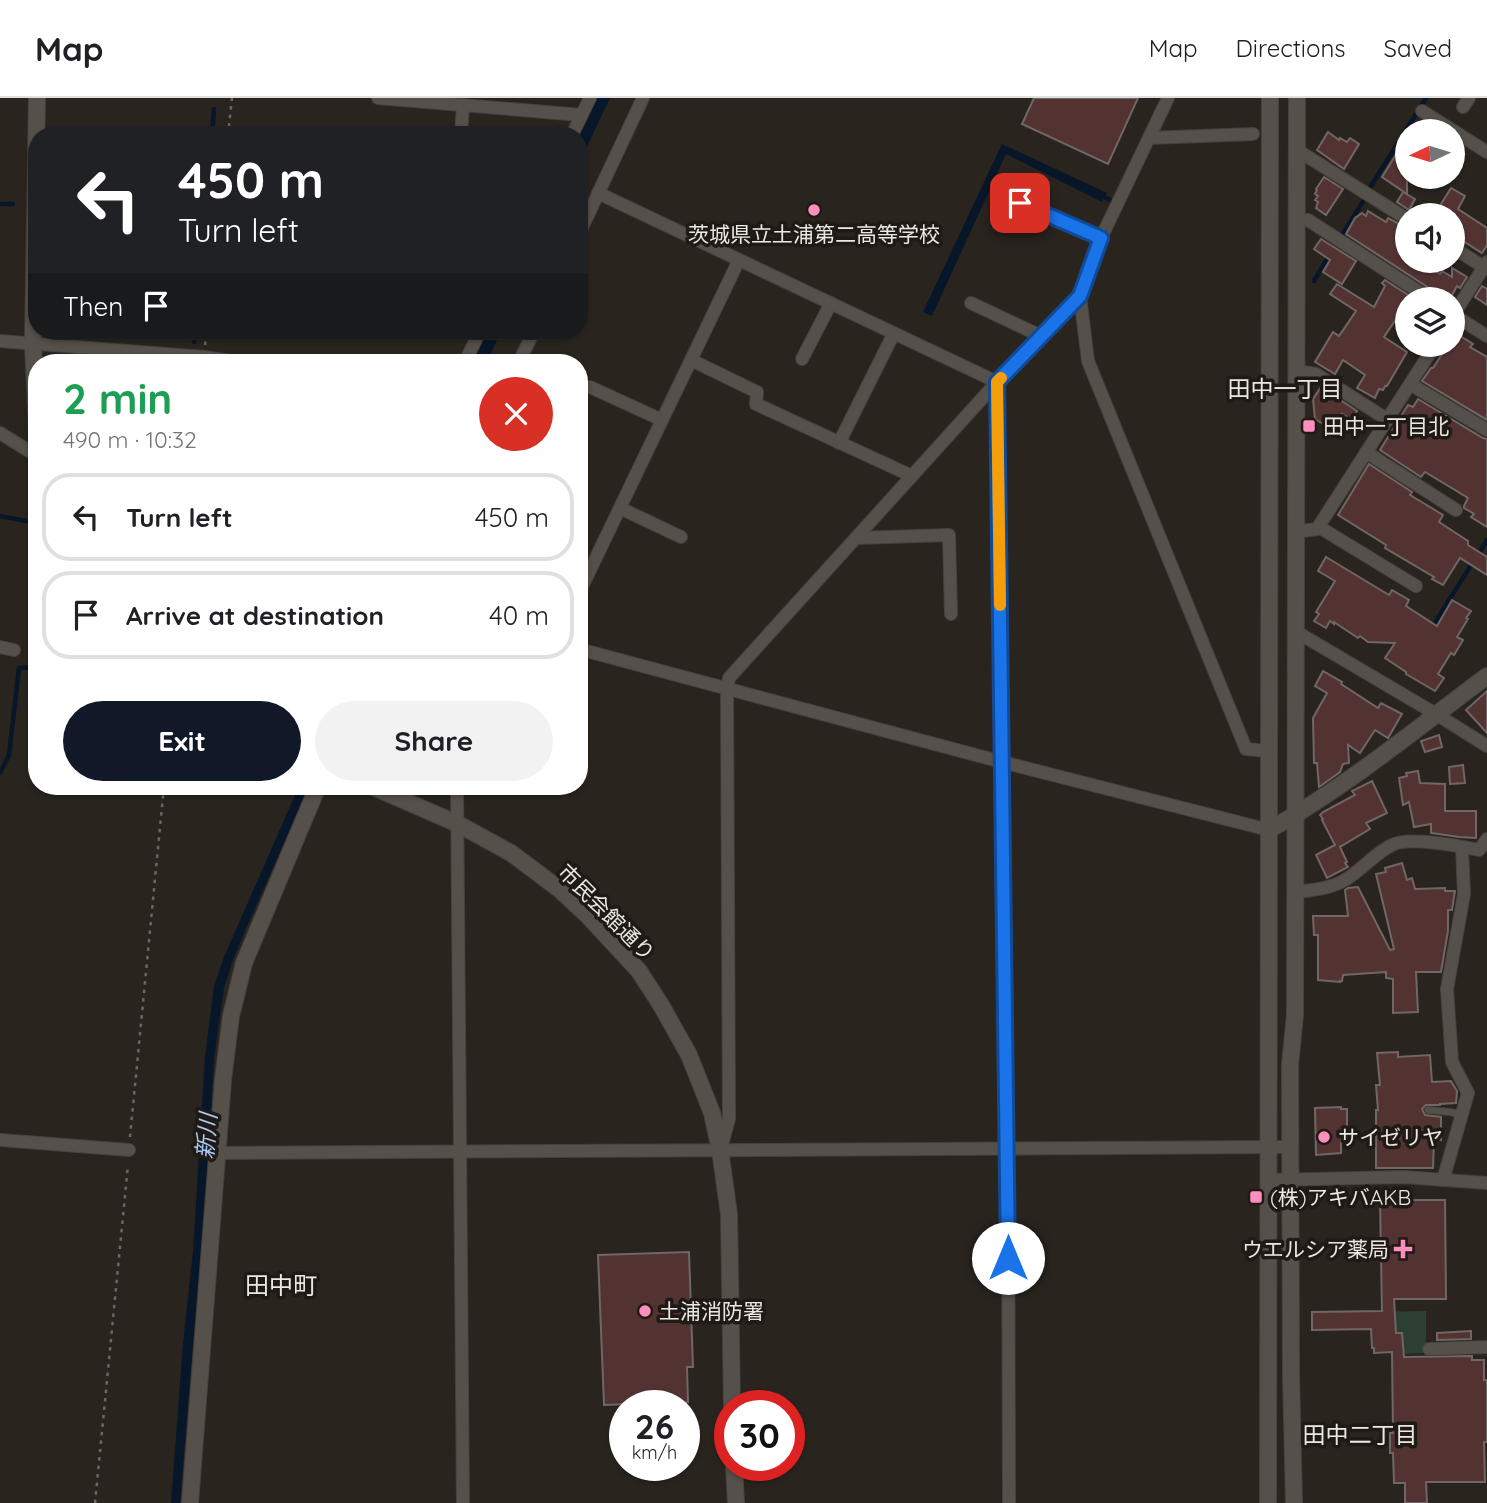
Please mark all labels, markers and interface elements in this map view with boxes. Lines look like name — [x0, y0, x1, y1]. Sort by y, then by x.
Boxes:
text: Map — [35, 28, 103, 69]
text: Map — [1149, 33, 1198, 63]
text: Directions — [1236, 33, 1346, 63]
text: Saved — [1384, 33, 1452, 63]
north arrow — [1395, 119, 1465, 189]
map controls — [1395, 119, 1465, 357]
text: 450 m — [178, 149, 324, 210]
icon: left — [63, 154, 154, 245]
pin — [990, 173, 1050, 233]
icon: arrive — [1001, 184, 1039, 222]
marker: 茨城県立土浦第二高等学校 — [806, 202, 822, 218]
button: sound — [1395, 203, 1465, 273]
text: Turn left — [178, 210, 299, 250]
place label: 茨城県立土浦第二高等学校 — [688, 221, 940, 247]
icon: arrive — [137, 287, 175, 325]
button: layers — [1395, 287, 1465, 357]
text: Then — [63, 290, 123, 323]
text: 2 min — [63, 372, 172, 425]
district label: 田中一丁目 — [1228, 374, 1343, 403]
button: close — [479, 377, 553, 451]
place label: 田中一丁目北 — [1323, 413, 1449, 439]
marker: 田中一丁目北 — [1301, 418, 1317, 434]
text: 490 m · 10:32 — [63, 425, 197, 454]
icon: left — [67, 498, 105, 536]
text: Turn left — [126, 501, 233, 534]
text: 450 m — [475, 501, 549, 534]
icon: arrive — [67, 596, 105, 634]
text: Arrive at destination — [126, 599, 384, 632]
text: 40 m — [489, 599, 549, 632]
button: Exit — [63, 701, 301, 781]
button: Share — [315, 701, 553, 781]
street label: 市民会館通り — [553, 858, 661, 966]
water label: 新川 — [190, 1109, 223, 1160]
place label: サイゼリヤ — [1338, 1124, 1443, 1150]
marker: サイゼリヤ — [1316, 1129, 1332, 1145]
place label: (株)アキバAKB — [1270, 1184, 1411, 1210]
marker: (株)アキバAKB — [1248, 1189, 1264, 1205]
position arrow — [971, 1221, 1045, 1295]
place label: ウエルシア薬局 — [1242, 1236, 1389, 1262]
marker: ウエルシア薬局 — [1395, 1241, 1411, 1257]
district label: 田中町 — [245, 1270, 317, 1300]
place label: 土浦消防署 — [659, 1298, 764, 1324]
marker: 土浦消防署 — [637, 1303, 653, 1319]
speed limit sign: 30 — [714, 1390, 805, 1481]
text: 26 — [635, 1404, 674, 1448]
district label: 田中二丁目 — [1303, 1420, 1418, 1449]
text: km/h — [632, 1441, 677, 1464]

